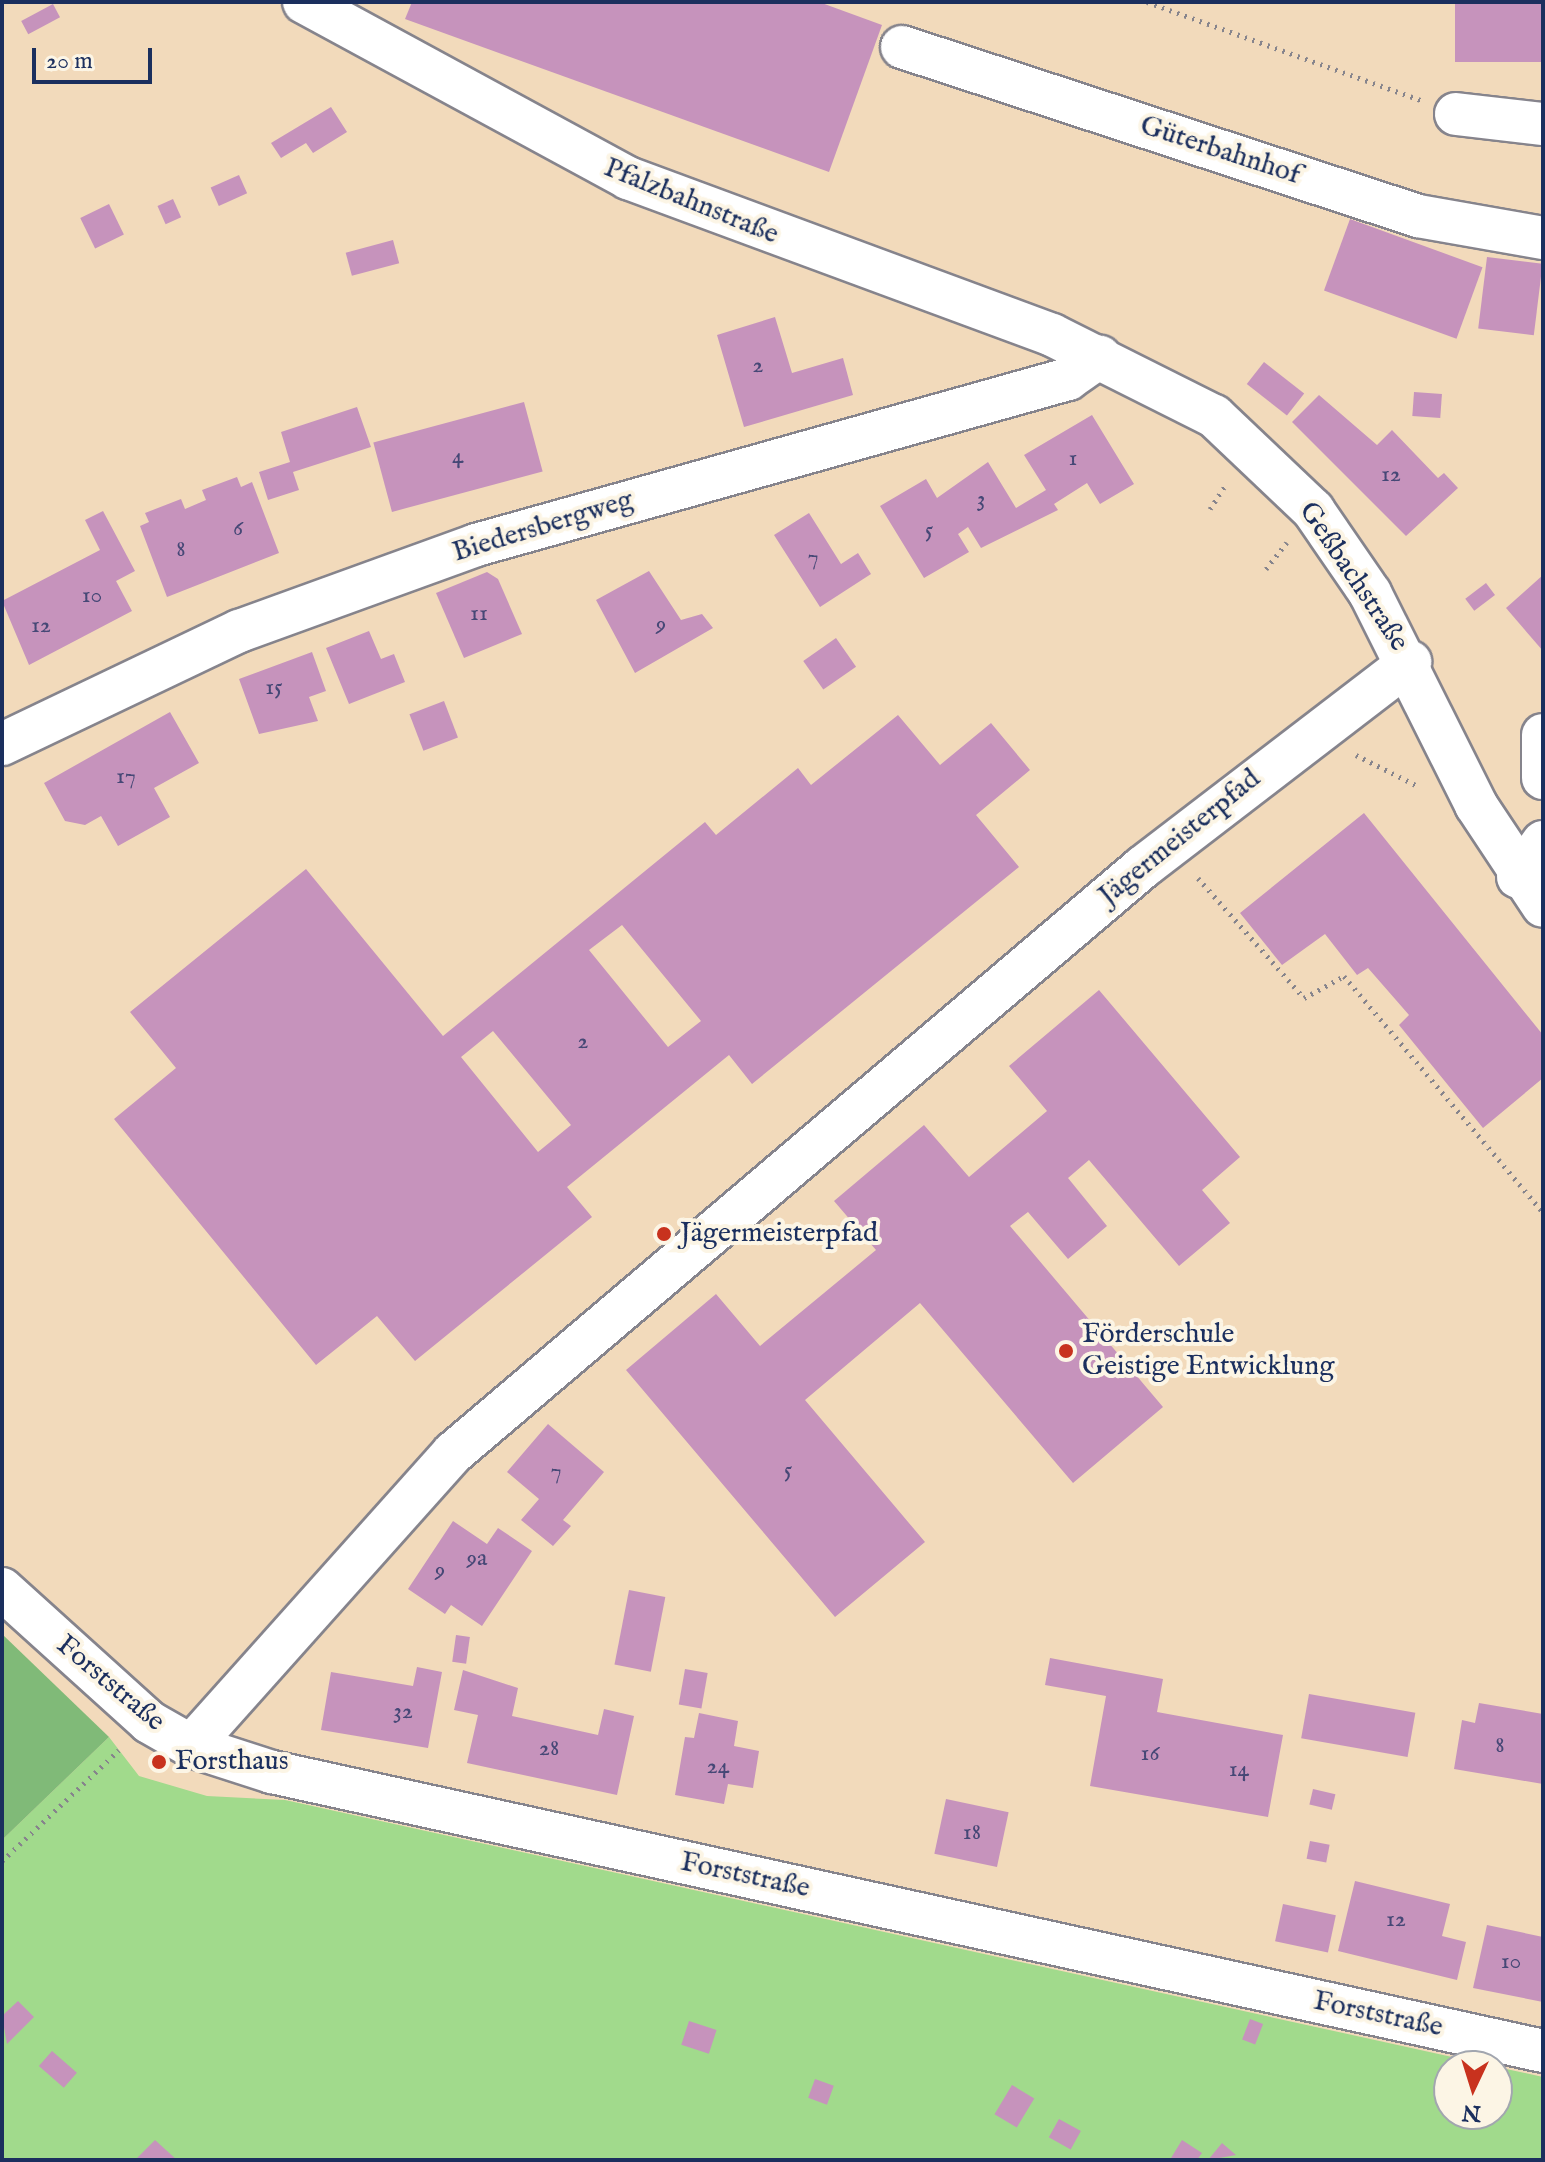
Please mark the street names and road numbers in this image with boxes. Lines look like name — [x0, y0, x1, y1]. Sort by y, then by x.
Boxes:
street label: Güterbahnhof — [1136, 109, 1304, 193]
street label: Pfalzbahnstraße — [599, 152, 783, 252]
street label: Biedersbergweg — [449, 484, 637, 570]
street label: Geßbachstraße — [1291, 496, 1415, 658]
street label: Jägermeisterpfad — [1093, 763, 1267, 913]
street label: Forststraße — [49, 1629, 171, 1739]
street label: Forststraße — [677, 1846, 813, 1906]
street label: Forststraße — [1310, 1985, 1446, 2045]

